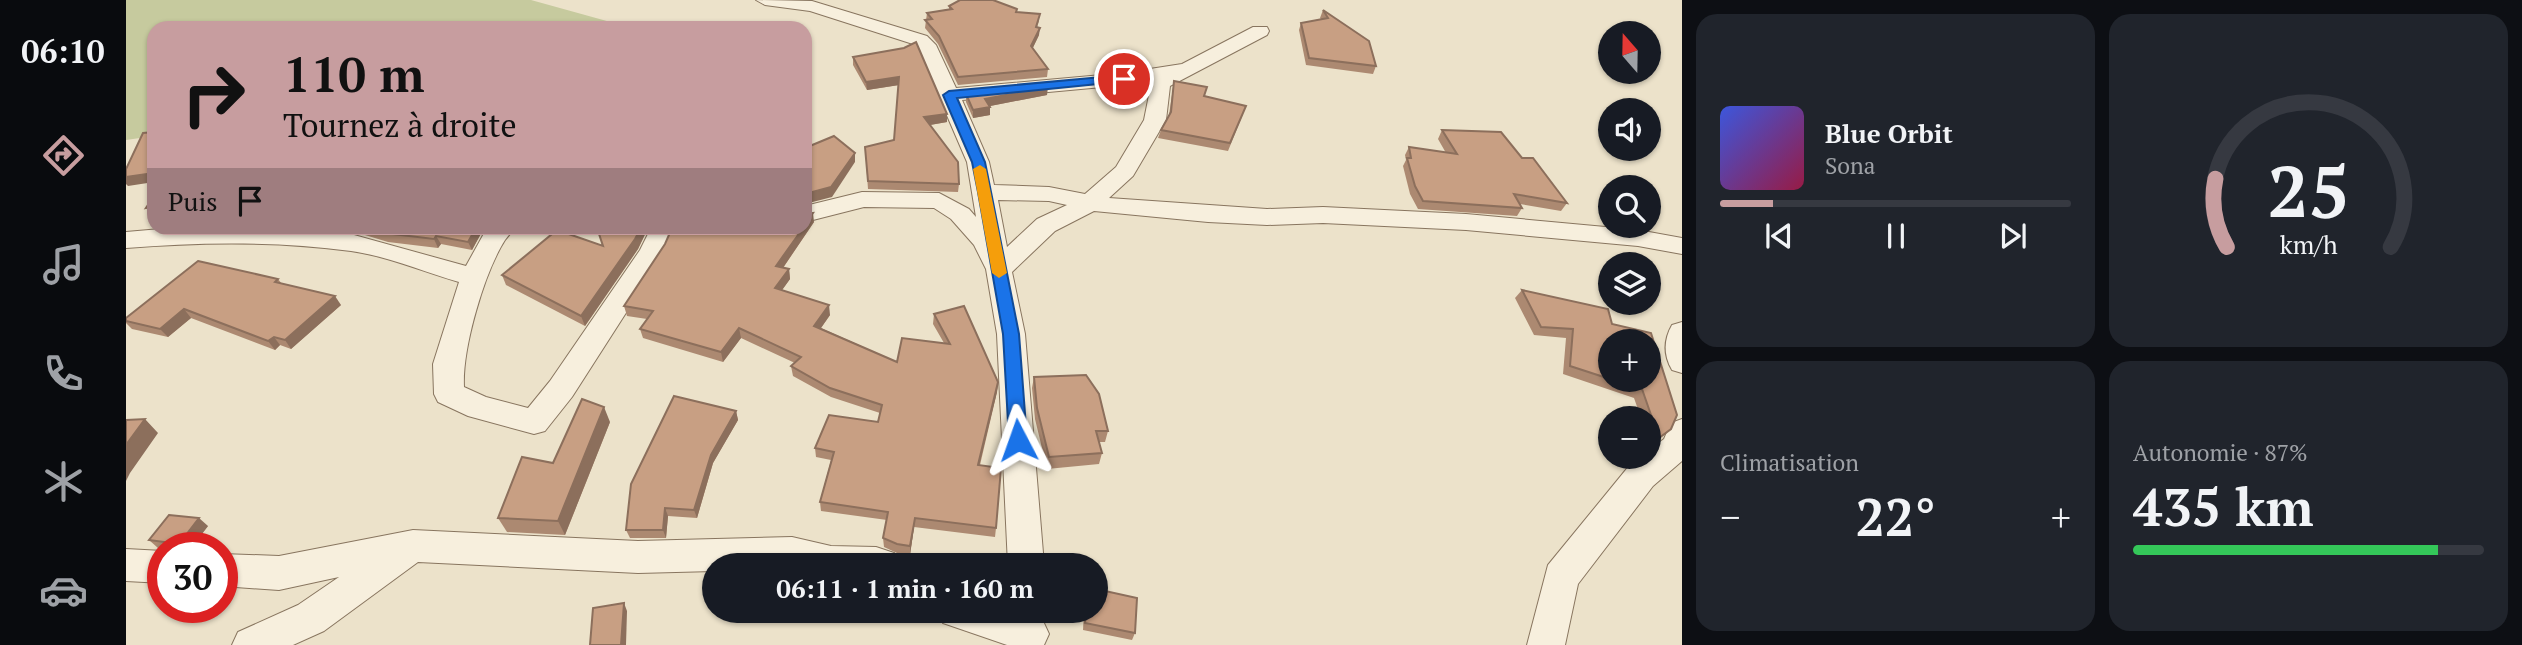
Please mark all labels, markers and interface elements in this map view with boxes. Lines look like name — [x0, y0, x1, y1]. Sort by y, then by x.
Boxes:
north arrow — [1598, 21, 1661, 84]
map controls — [1598, 21, 1661, 469]
text: 06:10 — [21, 30, 105, 72]
text: 110 m — [283, 41, 425, 106]
icon: right — [168, 49, 259, 140]
pin — [1094, 49, 1154, 109]
icon: arrive — [1105, 60, 1143, 98]
button: sound — [1598, 98, 1661, 161]
text: Tournez à droite — [283, 104, 517, 146]
text: Blue Orbit — [1825, 116, 1953, 150]
icon: directions — [39, 131, 88, 180]
text: 25 — [2267, 141, 2350, 238]
text: Sona — [1825, 150, 1875, 181]
button: search — [1598, 175, 1661, 238]
icon: arrive — [231, 182, 269, 220]
text: Puis — [168, 184, 217, 218]
icon: previous — [1760, 217, 1798, 255]
icon: pause — [1877, 217, 1915, 255]
icon: next — [1994, 217, 2032, 255]
text: km/h — [2280, 228, 2338, 261]
icon: music — [39, 240, 88, 289]
button: layers — [1598, 252, 1661, 315]
button: + — [1598, 329, 1661, 392]
icon: phone — [39, 349, 88, 398]
position arrow — [981, 403, 1055, 477]
button: − — [1598, 406, 1661, 469]
text: Autonomie · 87% — [2133, 437, 2308, 468]
text: Climatisation — [1720, 447, 1859, 478]
icon: climate — [39, 457, 88, 506]
text: 435 km — [2133, 472, 2314, 541]
text: 22° — [1855, 482, 1936, 551]
text: − — [1720, 492, 1740, 542]
text: + — [2051, 492, 2071, 542]
speed limit sign: 30 — [147, 532, 238, 623]
icon: car — [39, 566, 88, 615]
text: 06:11 · 1 min · 160 m — [776, 571, 1034, 605]

